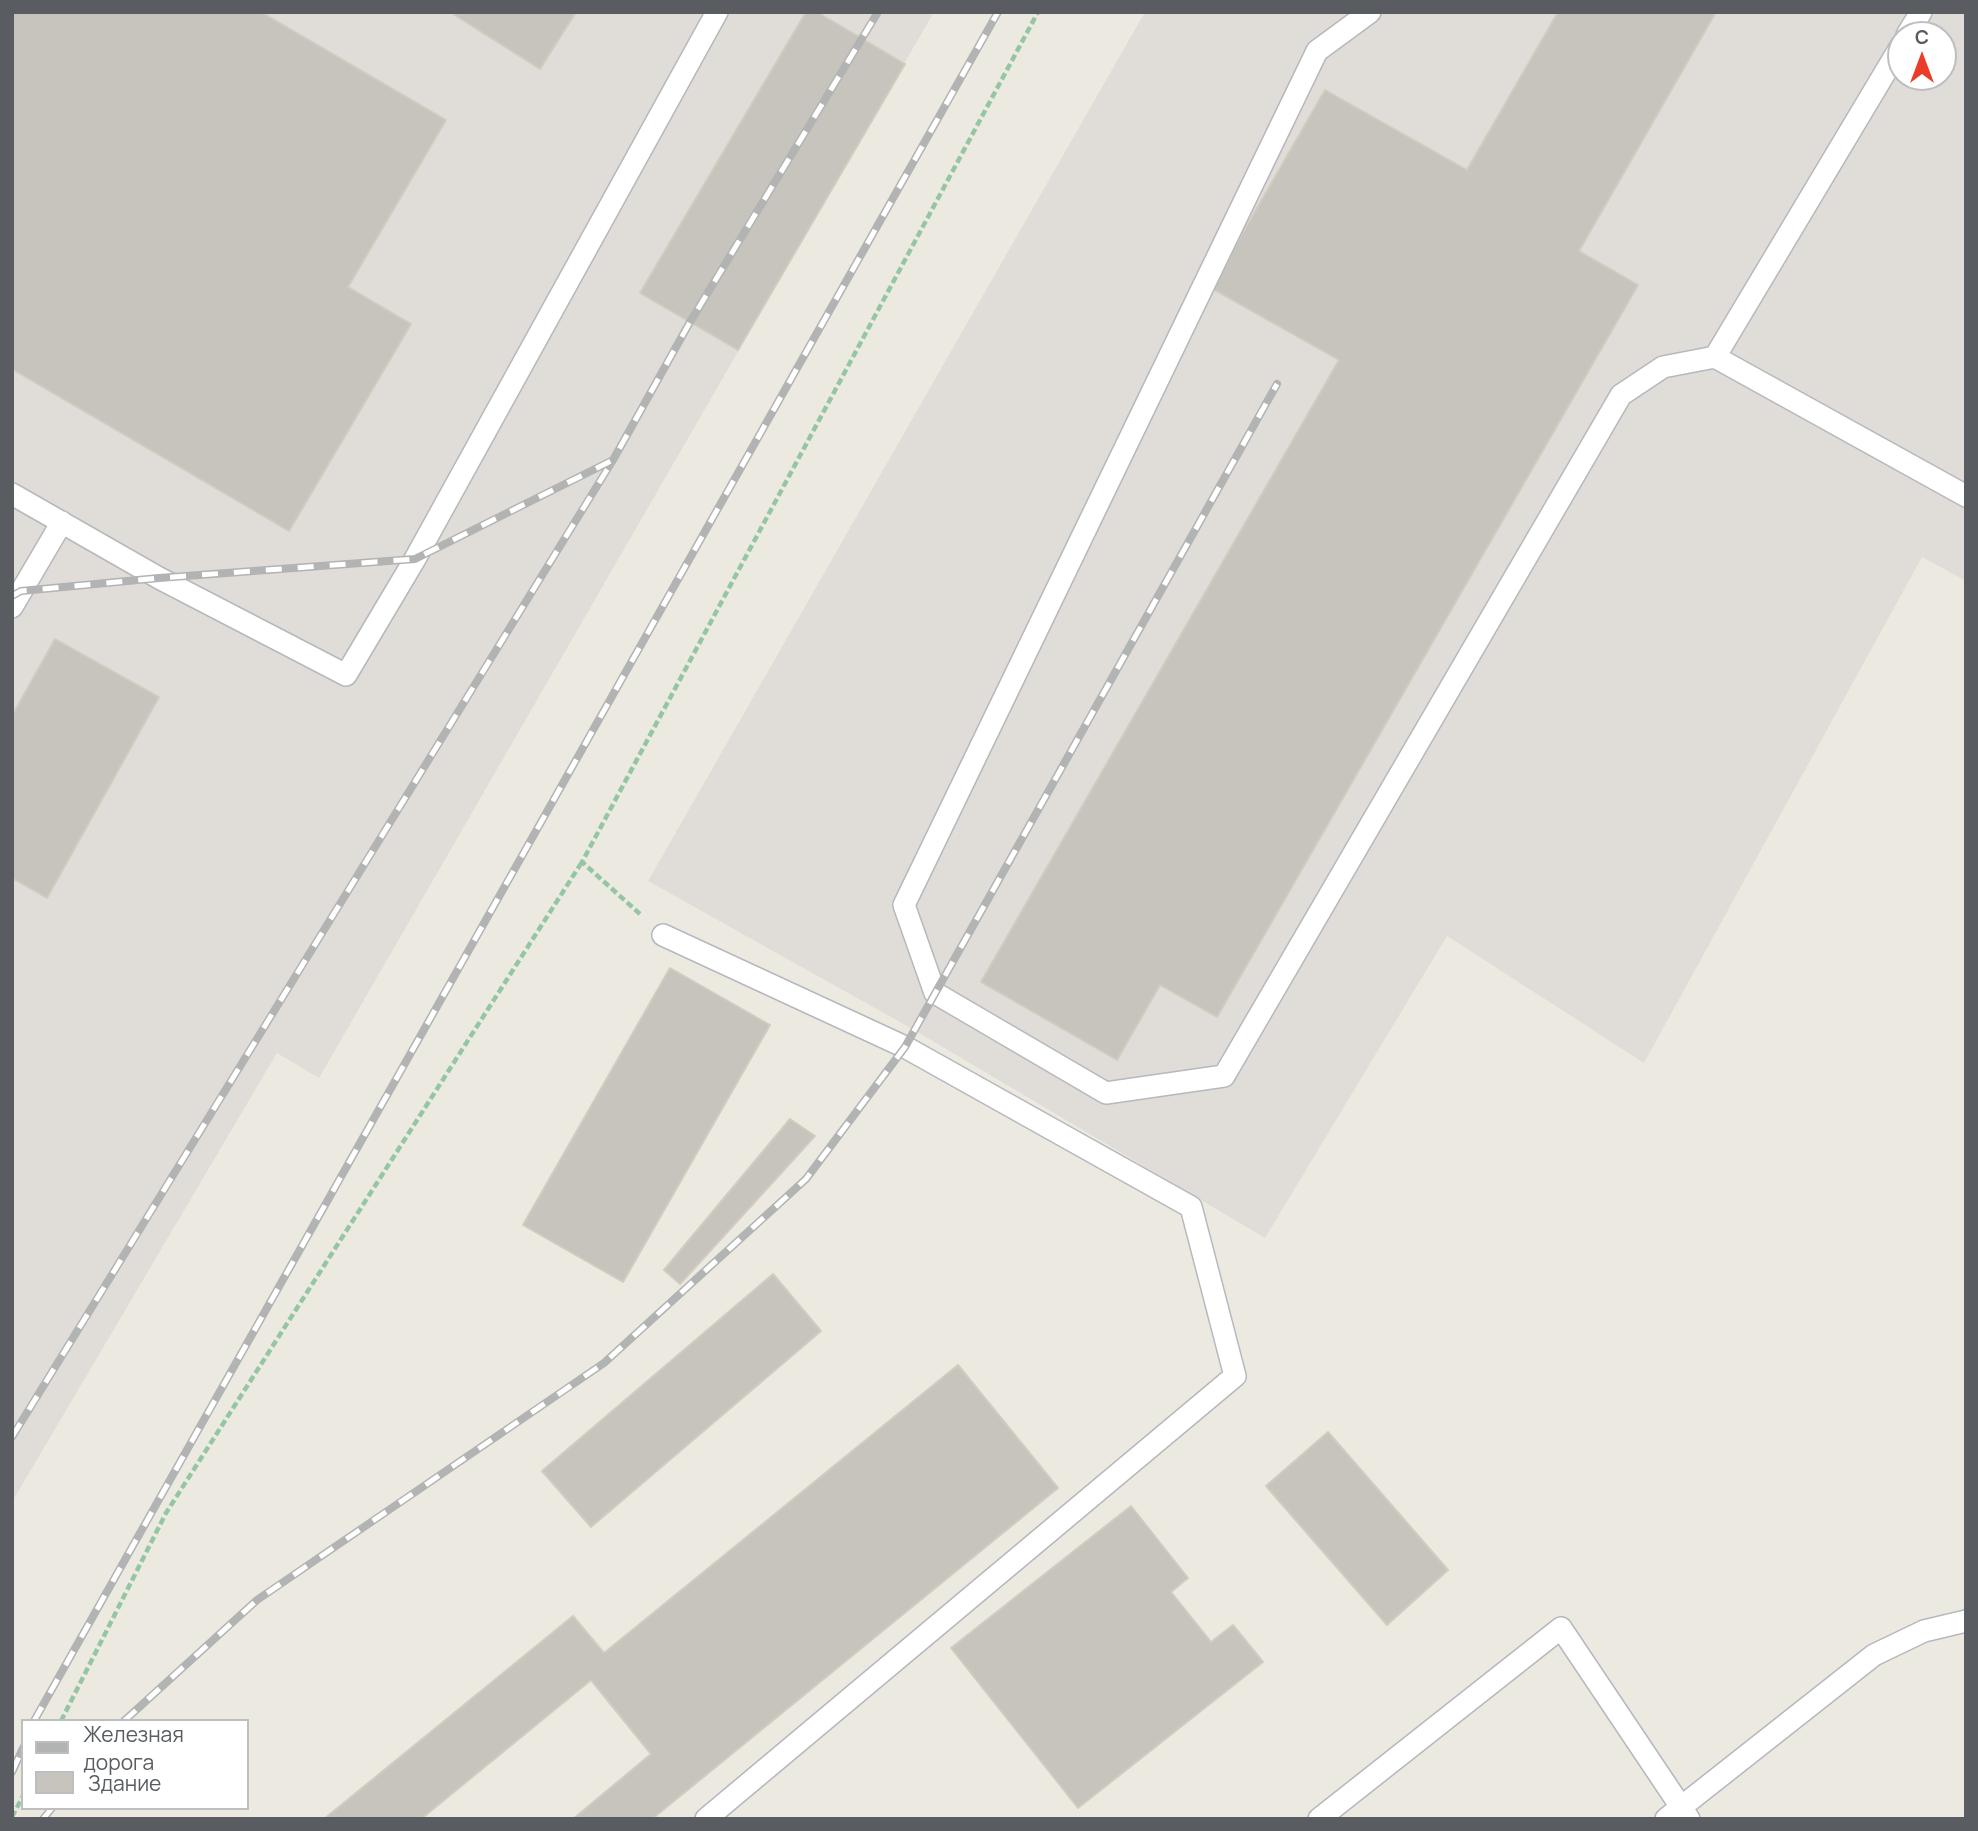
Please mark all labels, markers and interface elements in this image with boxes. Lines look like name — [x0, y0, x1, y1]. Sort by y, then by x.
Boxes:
north arrow — [1887, 21, 1957, 91]
text: С — [1915, 24, 1929, 50]
legend — [21, 1719, 248, 1810]
text: Железная дорога — [83, 1720, 184, 1776]
text: Здание — [88, 1769, 161, 1797]

